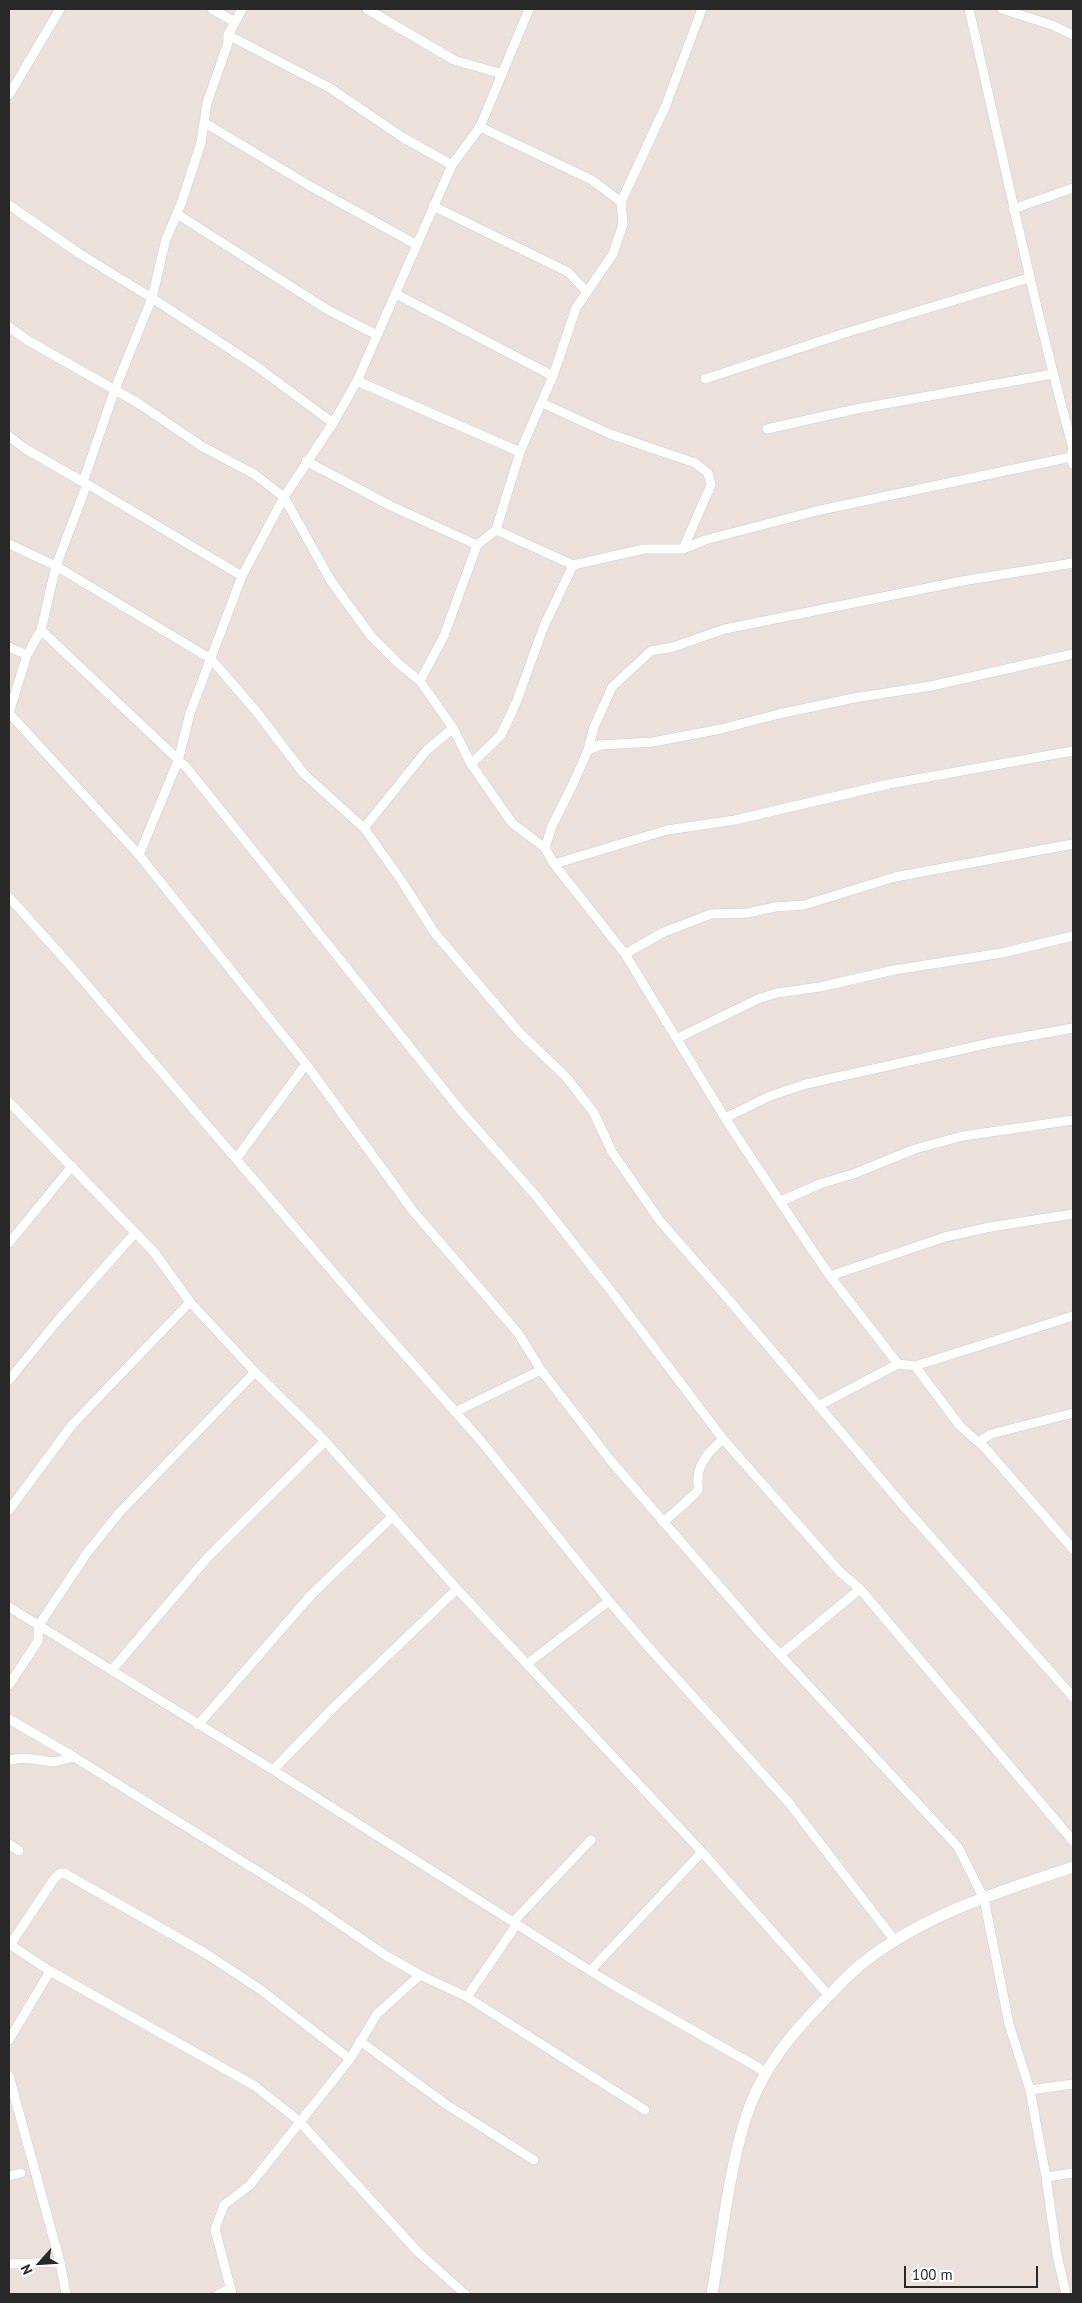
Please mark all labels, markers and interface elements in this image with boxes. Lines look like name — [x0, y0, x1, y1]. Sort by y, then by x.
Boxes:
north arrow — [15, 2238, 65, 2288]
scale bar — [907, 2256, 1041, 2288]
text: N — [16, 2262, 37, 2278]
text: 100 m — [912, 2265, 953, 2284]

